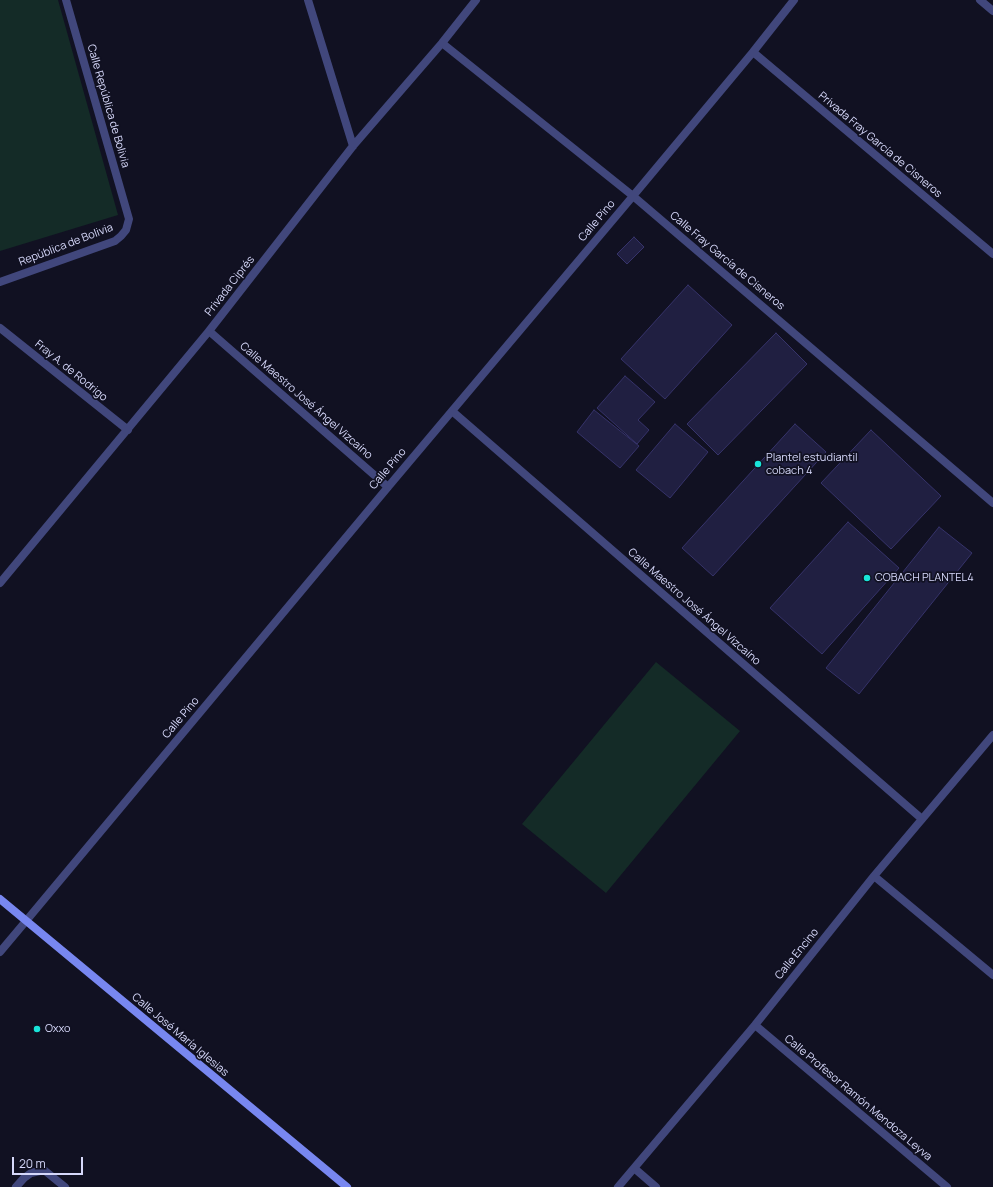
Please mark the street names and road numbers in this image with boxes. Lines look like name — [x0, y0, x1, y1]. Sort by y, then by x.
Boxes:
street label: Calle República de Bolivia — [84, 43, 132, 169]
street label: Privada Fray García de Cisneros — [815, 89, 945, 201]
street label: Calle Pino — [576, 198, 618, 244]
street label: Calle Fray García de Cisneros — [667, 209, 787, 313]
street label: República de Bolivia — [17, 221, 115, 269]
street label: Privada Ciprés — [202, 253, 258, 319]
street label: Fray A. de Rodrigo — [32, 338, 110, 404]
street label: Calle Maestro José Ángel Vizcaíno — [237, 340, 375, 462]
street label: Calle Pino — [367, 446, 409, 492]
street label: Calle Maestro José Ángel Vizcaíno — [625, 546, 763, 668]
street label: Calle Pino — [160, 695, 202, 741]
street label: Calle Encino — [772, 926, 822, 982]
street label: Calle José María Iglesias — [129, 991, 231, 1079]
street label: Calle Profesor Ramón Mendoza Leyva — [782, 1032, 934, 1164]

